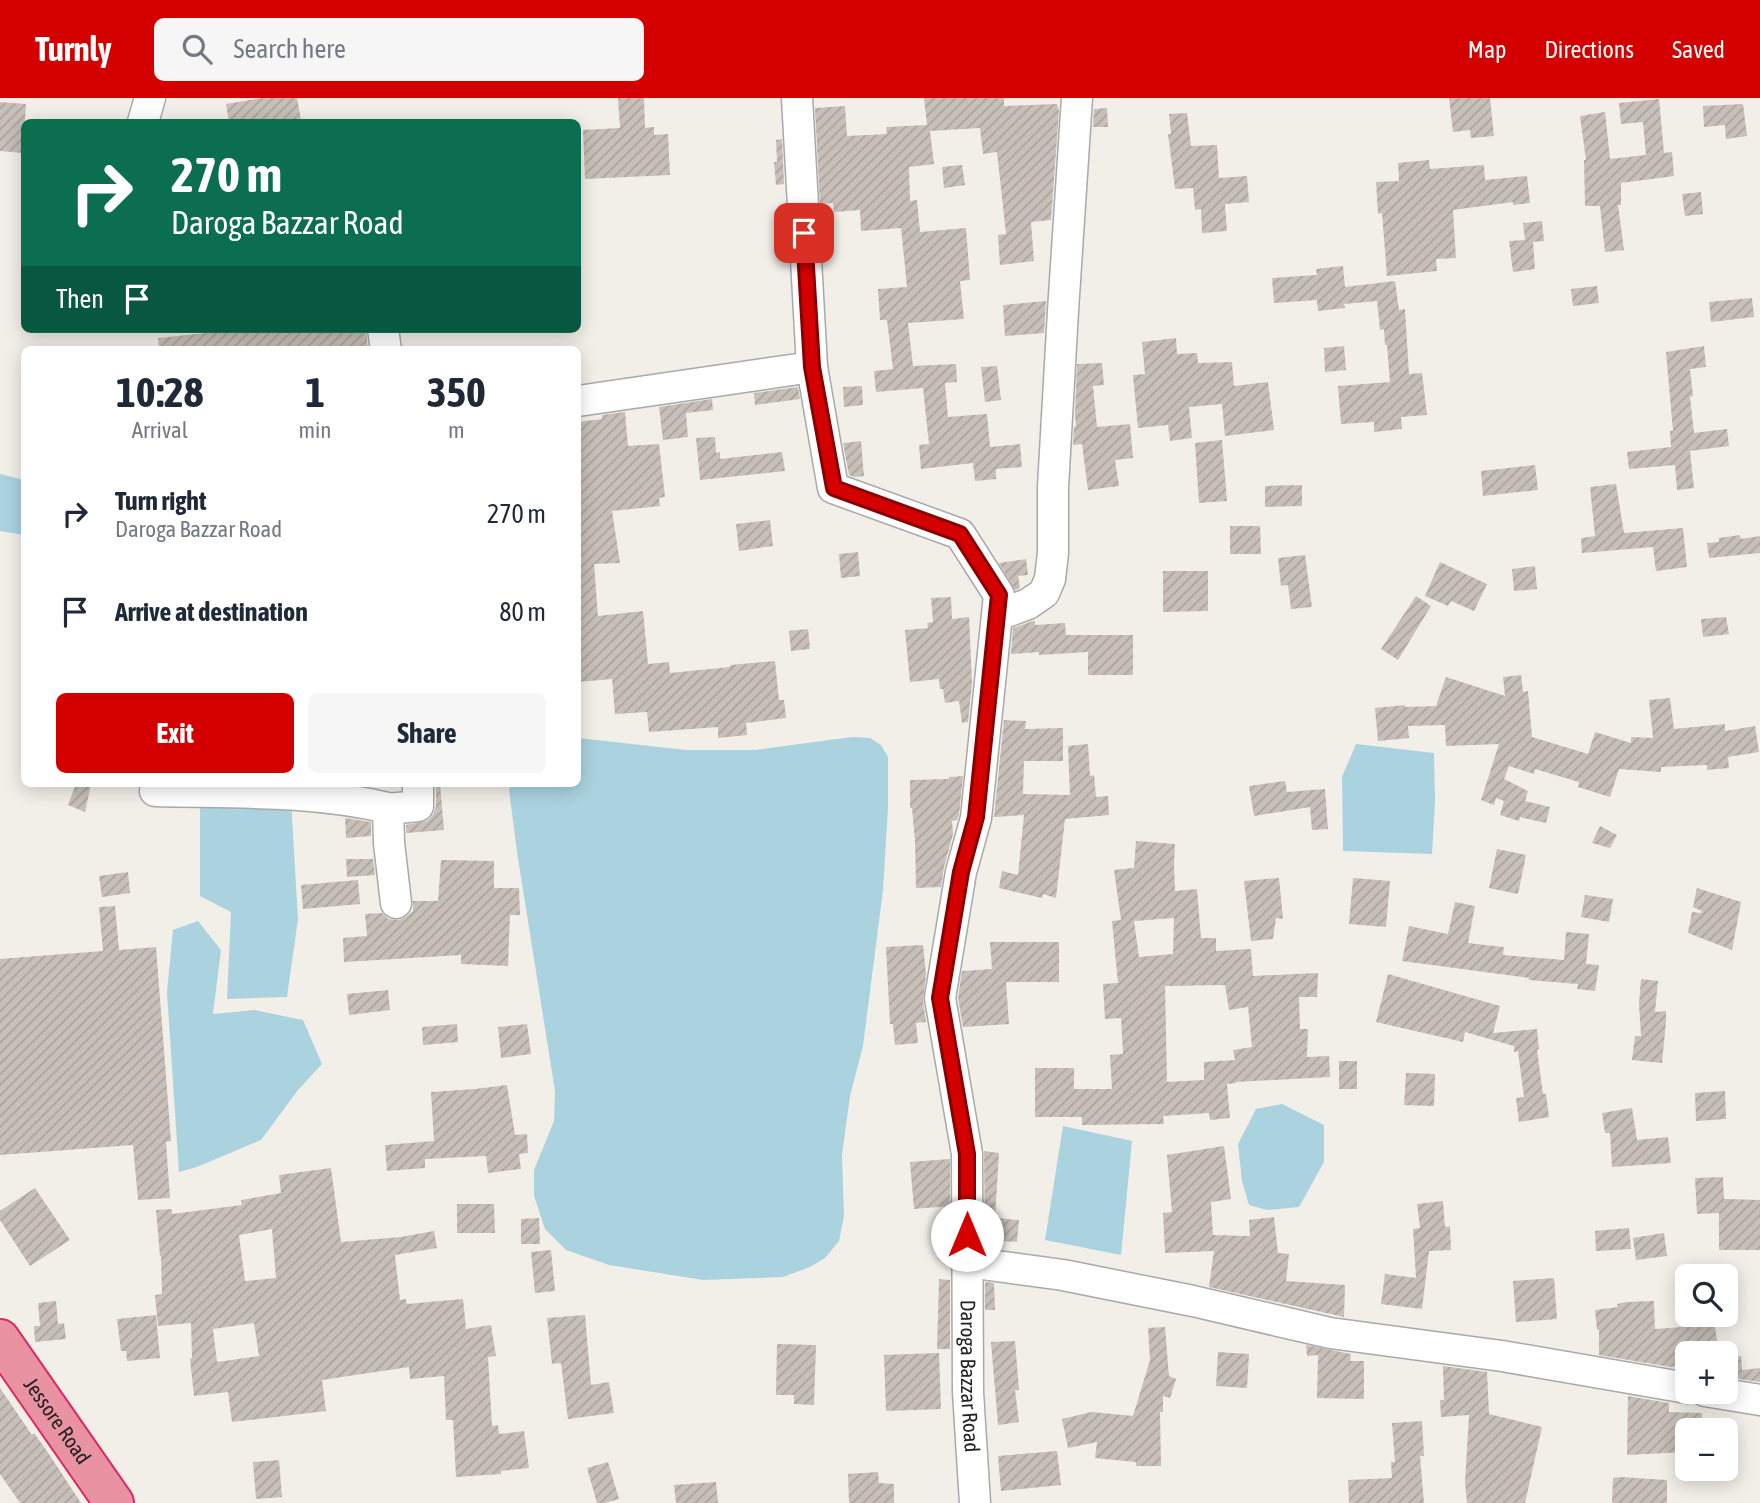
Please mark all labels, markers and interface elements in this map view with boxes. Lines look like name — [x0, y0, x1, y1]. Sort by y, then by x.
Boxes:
search box — [154, 18, 644, 81]
text: Turnly — [35, 30, 112, 68]
icon: search — [178, 30, 216, 68]
text: Search here — [234, 34, 346, 64]
text: Map — [1468, 36, 1506, 63]
text: Directions — [1544, 36, 1634, 63]
text: Saved — [1672, 36, 1725, 63]
text: 270 m — [171, 146, 282, 202]
icon: right — [56, 147, 147, 238]
pin — [774, 203, 834, 263]
text: Daroga Bazzar Road — [171, 204, 404, 241]
icon: arrive — [785, 214, 823, 252]
icon: arrive — [118, 280, 156, 318]
text: Then — [56, 284, 104, 314]
text: 10:28 — [116, 368, 203, 416]
text: 1 — [305, 368, 325, 416]
text: 350 — [427, 368, 486, 416]
text: Arrival — [132, 417, 188, 443]
text: min — [299, 417, 332, 443]
text: m — [448, 417, 465, 443]
text: Turn right — [115, 486, 206, 516]
icon: right — [56, 495, 94, 533]
text: 270 m — [487, 499, 546, 529]
text: Daroga Bazzar Road — [115, 516, 282, 542]
icon: arrive — [56, 593, 94, 631]
text: Arrive at destination — [115, 597, 308, 627]
text: 80 m — [499, 597, 546, 627]
button: Exit — [56, 693, 294, 773]
button: Share — [308, 693, 546, 773]
position arrow — [930, 1198, 1004, 1272]
map controls — [1675, 1264, 1738, 1481]
button: search — [1675, 1264, 1738, 1327]
street label: Daroga Bazzar Road — [957, 1300, 985, 1453]
button: + — [1675, 1341, 1738, 1404]
street label: Jessore Road — [20, 1373, 96, 1468]
button: − — [1675, 1418, 1738, 1481]

